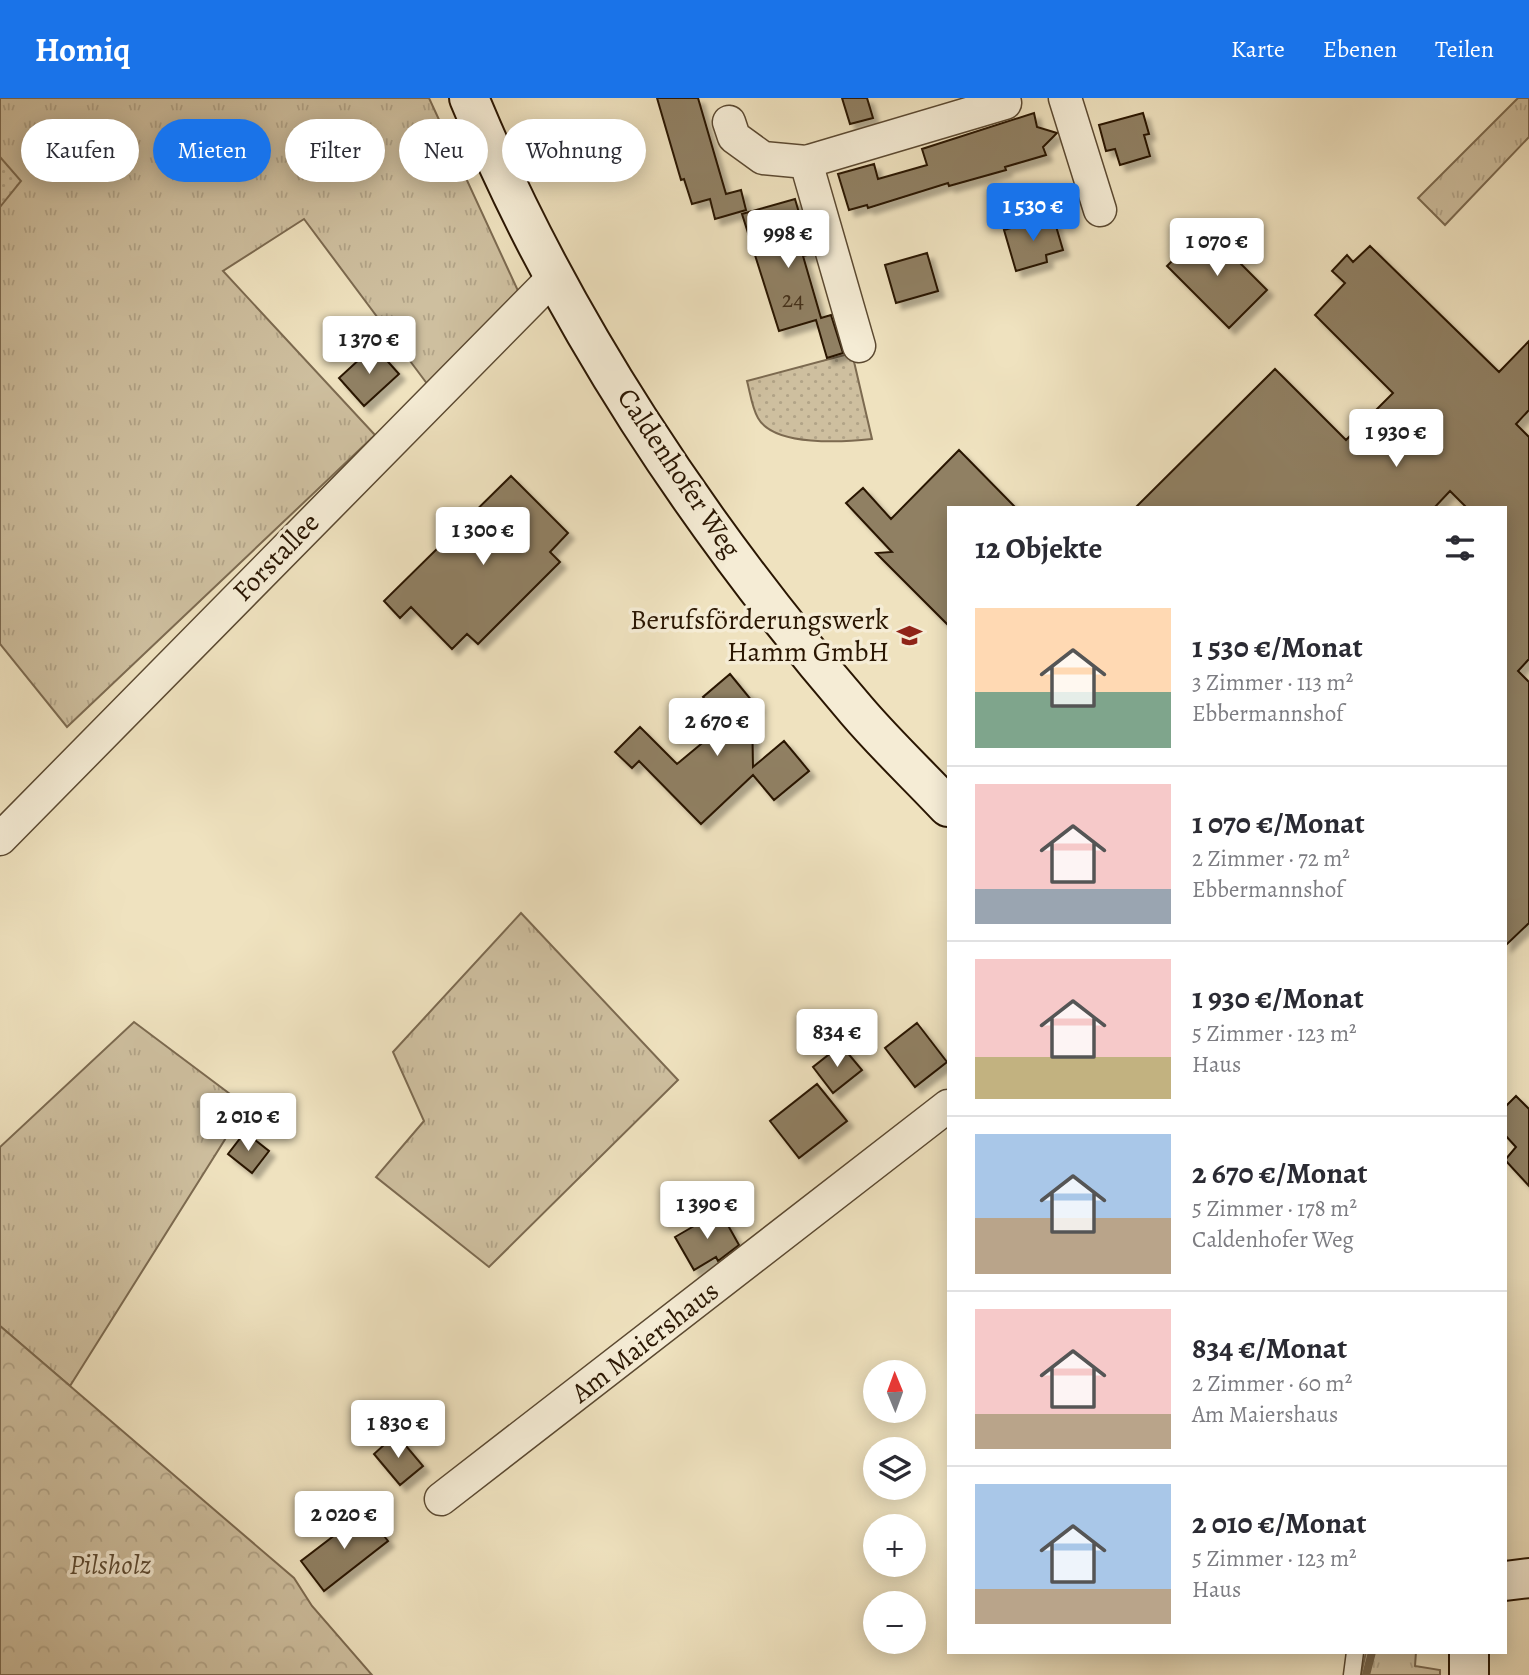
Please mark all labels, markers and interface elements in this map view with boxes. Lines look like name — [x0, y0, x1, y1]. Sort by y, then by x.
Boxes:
text: Homiq — [35, 27, 130, 72]
text: Karte — [1231, 33, 1285, 65]
text: Ebenen — [1323, 33, 1397, 65]
text: Teilen — [1435, 33, 1494, 65]
chip: Kaufen — [21, 119, 139, 182]
chip: Mieten — [153, 119, 271, 182]
chip: Filter — [285, 119, 385, 182]
chip: Neu — [399, 119, 488, 182]
chip: Wohnung — [502, 119, 646, 182]
pin: 1 530 € — [968, 184, 1098, 243]
text: 1 530 € — [1003, 190, 1063, 221]
pin: 998 € — [739, 211, 837, 270]
text: 998 € — [763, 217, 813, 248]
pin: 1 070 € — [1152, 218, 1282, 278]
text: 1 070 € — [1186, 225, 1248, 256]
house number: 24 — [782, 283, 804, 315]
pin: 1 370 € — [304, 316, 434, 376]
text: 1 370 € — [339, 323, 399, 354]
street label: Caldenhofer Weg — [608, 381, 750, 565]
pin: 1 930 € — [1331, 410, 1461, 469]
text: 1 930 € — [1365, 416, 1427, 447]
street label: Forstallee — [224, 504, 328, 610]
pin: 1 300 € — [418, 508, 548, 567]
text: 1 300 € — [452, 514, 514, 545]
text: 12 Objekte — [975, 528, 1102, 568]
icon: filters — [1441, 529, 1479, 567]
place label: Berufsförderungswerk Hamm GmbH — [630, 601, 889, 671]
school or university icon: Berufsförderungswerk Hamm GmbH — [895, 622, 923, 650]
text: 1 530 €/Monat — [1192, 627, 1363, 667]
icon: home — [1031, 636, 1115, 720]
text: 3 Zimmer · 113 m² — [1192, 667, 1353, 698]
pin: 2 670 € — [652, 698, 782, 758]
text: Ebbermannshof — [1192, 698, 1344, 729]
text: 2 670 € — [685, 705, 749, 736]
text: 1 070 €/Monat — [1192, 803, 1365, 843]
icon: home — [1031, 812, 1115, 896]
text: 2 Zimmer · 72 m² — [1192, 843, 1350, 874]
text: Ebbermannshof — [1192, 874, 1344, 905]
text: 1 930 €/Monat — [1192, 978, 1364, 1018]
icon: home — [1031, 987, 1115, 1071]
pin: 834 € — [788, 1010, 886, 1069]
text: 834 € — [813, 1016, 861, 1047]
text: 5 Zimmer · 123 m² — [1192, 1018, 1357, 1049]
text: Haus — [1192, 1049, 1241, 1080]
pin: 2 010 € — [183, 1094, 313, 1153]
text: 2 010 € — [216, 1100, 280, 1131]
text: 2 670 €/Monat — [1192, 1153, 1368, 1193]
icon: home — [1031, 1162, 1115, 1246]
pin: 1 390 € — [642, 1182, 772, 1241]
text: 1 390 € — [676, 1188, 738, 1219]
text: 5 Zimmer · 178 m² — [1192, 1193, 1357, 1224]
text: Caldenhofer Weg — [1192, 1224, 1354, 1255]
street label: Am Maiershaus — [562, 1272, 727, 1412]
text: 834 €/Monat — [1192, 1328, 1347, 1368]
icon: home — [1031, 1337, 1115, 1421]
north arrow — [863, 1360, 926, 1423]
map controls — [863, 1360, 926, 1654]
text: 2 Zimmer · 60 m² — [1192, 1368, 1352, 1399]
text: Am Maiershaus — [1192, 1399, 1338, 1430]
pin: 1 830 € — [333, 1400, 463, 1460]
text: 1 830 € — [367, 1407, 429, 1438]
button: layers — [863, 1437, 926, 1500]
pin: 2 020 € — [279, 1492, 409, 1551]
text: 2 020 € — [311, 1498, 377, 1529]
text: 2 010 €/Monat — [1192, 1503, 1367, 1543]
icon: home — [1031, 1512, 1115, 1596]
button: + — [863, 1514, 926, 1577]
text: 5 Zimmer · 123 m² — [1192, 1543, 1357, 1574]
park label: Pilsholz — [69, 1546, 152, 1584]
text: Haus — [1192, 1574, 1241, 1605]
button: − — [863, 1591, 926, 1654]

